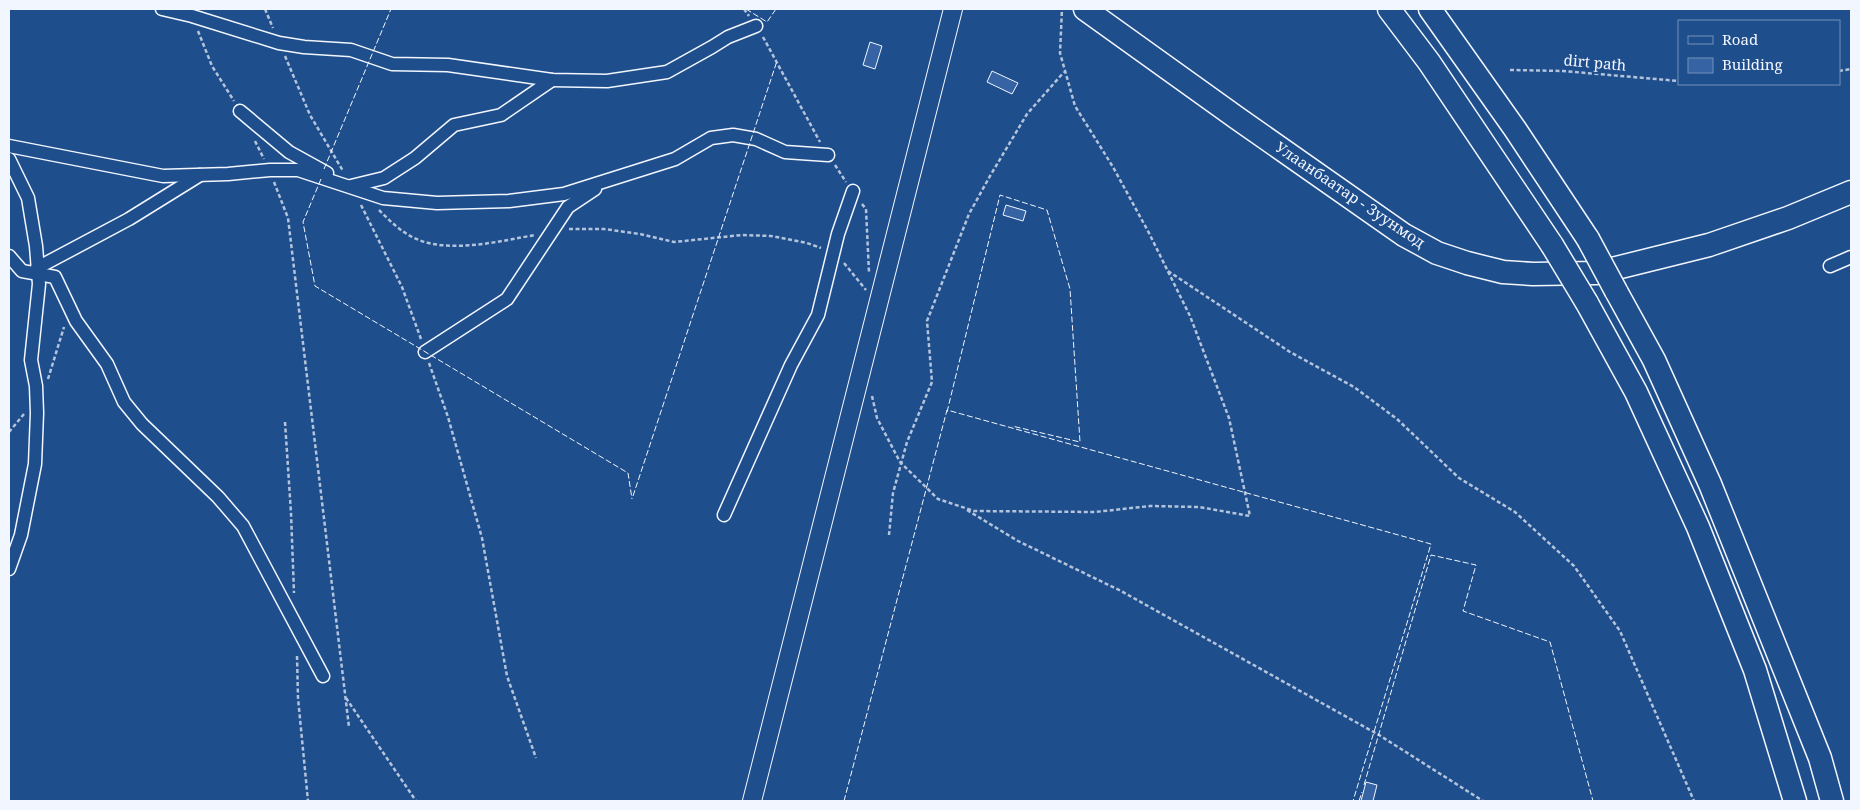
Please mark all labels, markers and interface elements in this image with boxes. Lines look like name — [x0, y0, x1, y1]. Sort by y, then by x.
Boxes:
legend — [1678, 20, 1840, 85]
text: Road — [1722, 29, 1758, 49]
street label: dirt path — [1563, 49, 1628, 75]
text: Building — [1722, 54, 1783, 74]
street label: Улаанбаатар - Зуунмод — [1272, 136, 1429, 252]

